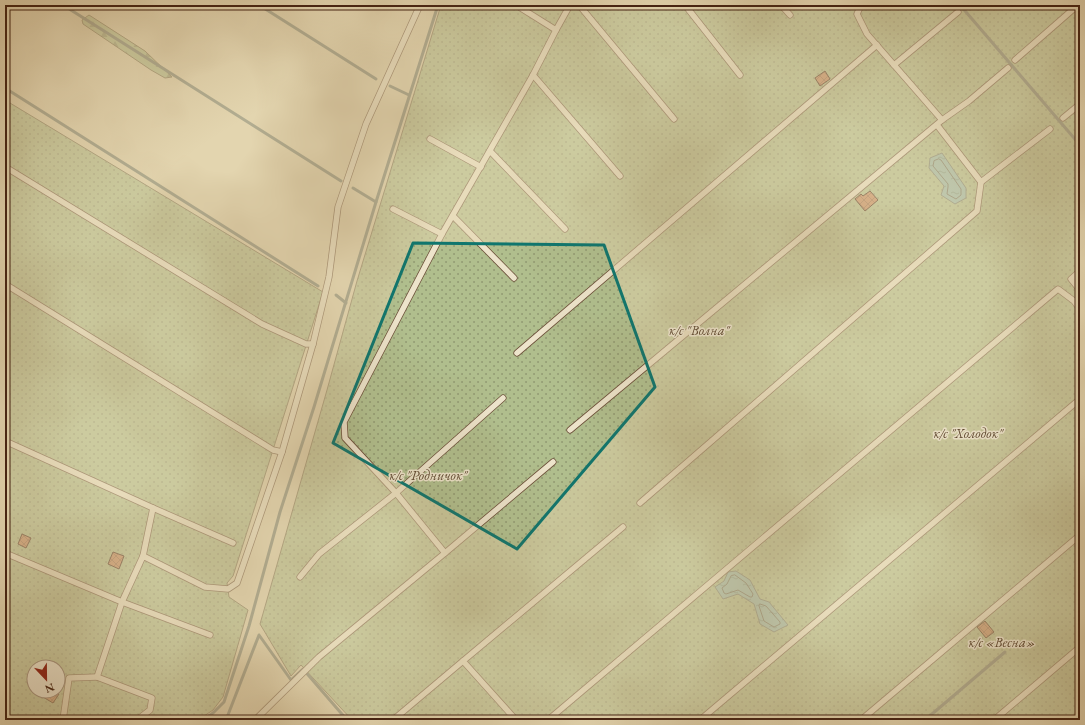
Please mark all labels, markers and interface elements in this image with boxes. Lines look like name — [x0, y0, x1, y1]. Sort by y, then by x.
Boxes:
park label: к/с "Волна" — [669, 321, 731, 339]
park label: к/с "Холодок" — [933, 424, 1004, 442]
park label: к/с "Родничок" — [389, 466, 468, 484]
park label: к/с «Весна» — [968, 633, 1036, 651]
north arrow — [26, 659, 66, 699]
text: N — [43, 680, 56, 696]

